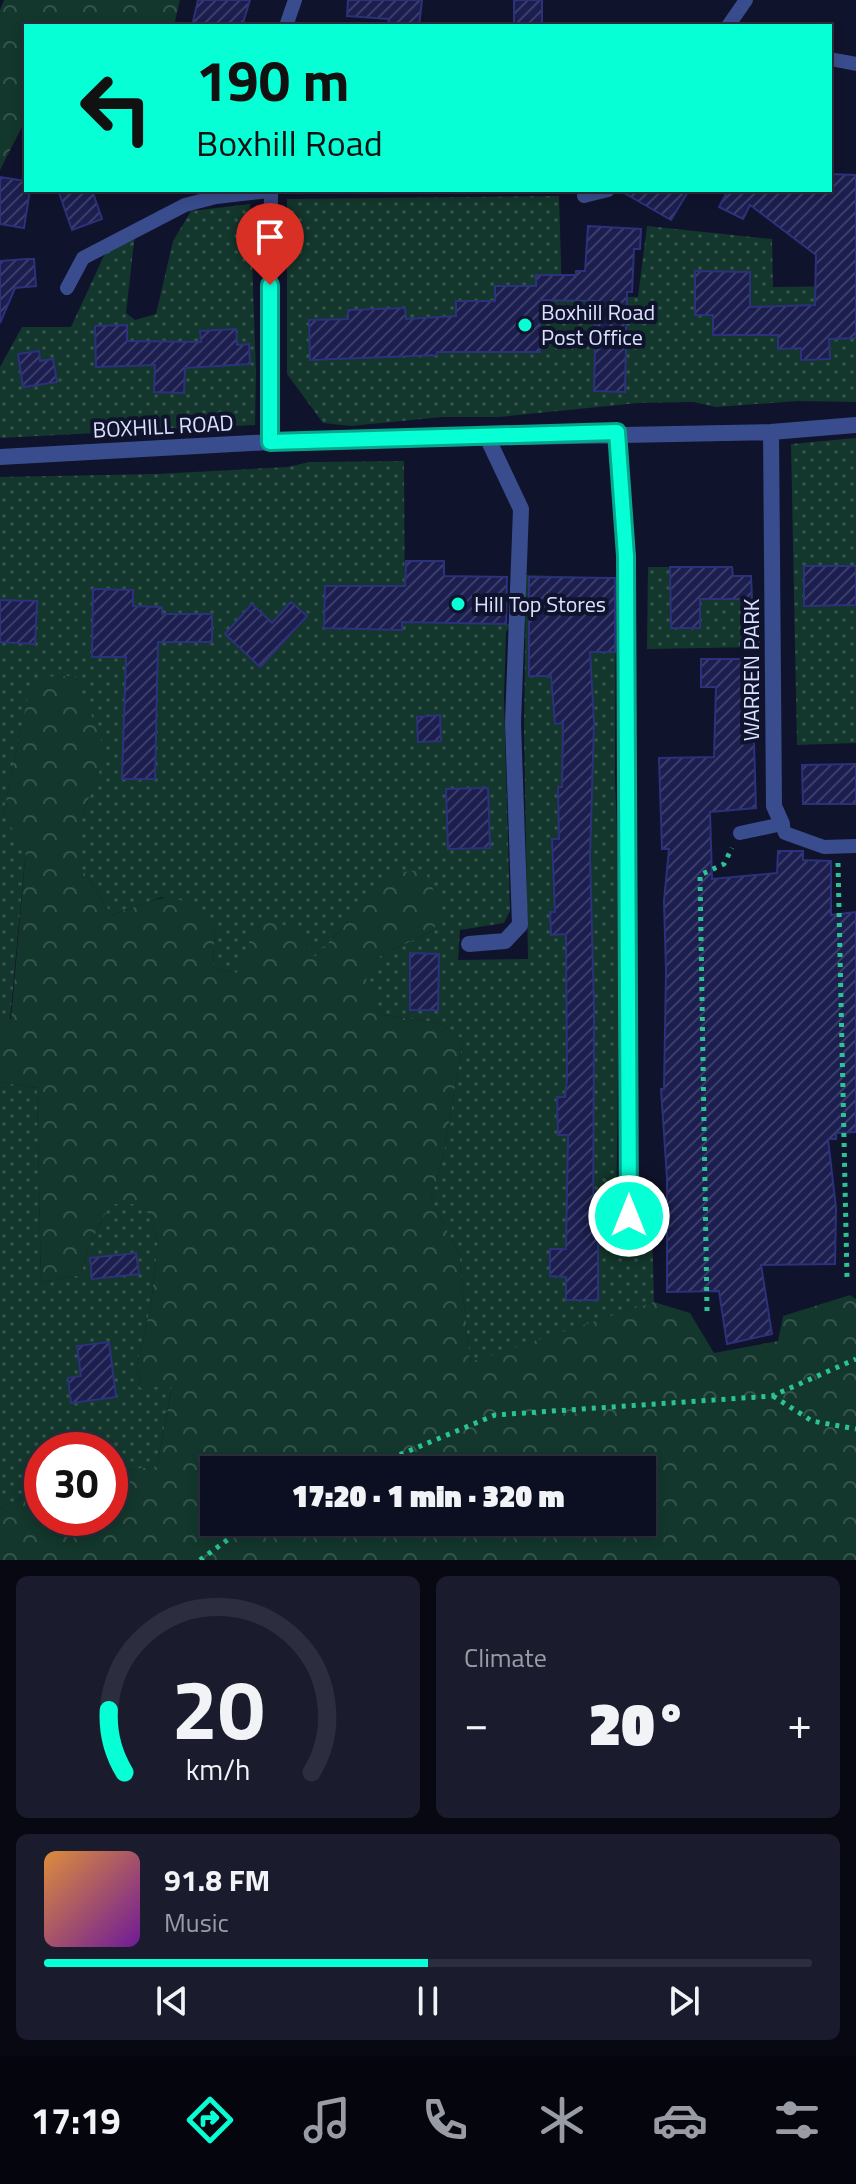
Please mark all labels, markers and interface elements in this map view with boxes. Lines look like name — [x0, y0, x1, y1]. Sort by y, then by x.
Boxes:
text: 190 m — [196, 38, 349, 123]
icon: left — [64, 56, 168, 160]
text: Boxhill Road — [196, 115, 383, 170]
pin — [236, 203, 304, 285]
icon: arrive — [248, 215, 292, 259]
place label: Boxhill Road Post Office — [541, 295, 655, 354]
marker: Boxhill Road Post Office — [516, 316, 534, 334]
street label: BOXHILL ROAD — [92, 405, 234, 447]
place label: Hill Top Stores — [474, 587, 606, 621]
marker: Hill Top Stores — [449, 595, 467, 613]
street label: WARREN PARK — [734, 598, 768, 741]
position arrow — [587, 1174, 671, 1258]
speed limit sign: 30 — [24, 1432, 128, 1536]
text: 17:20 · 1 min · 320 m — [292, 1473, 564, 1519]
text: Climate — [464, 1638, 547, 1677]
text: 20 — [171, 1645, 265, 1771]
text: 20° — [589, 1677, 688, 1768]
text: − — [464, 1689, 489, 1756]
text: + — [787, 1689, 812, 1756]
text: km/h — [186, 1748, 250, 1791]
text: 91.8 FM — [164, 1857, 270, 1903]
text: Music — [164, 1903, 229, 1942]
icon: previous — [150, 1979, 194, 2023]
icon: pause — [406, 1979, 450, 2023]
icon: next — [662, 1979, 706, 2023]
icon: directions — [182, 2092, 238, 2148]
icon: music — [299, 2092, 355, 2148]
icon: phone — [417, 2092, 473, 2148]
icon: climate — [534, 2092, 590, 2148]
icon: car — [652, 2092, 708, 2148]
icon: filters — [769, 2092, 825, 2148]
text: 17:19 — [31, 2093, 121, 2148]

